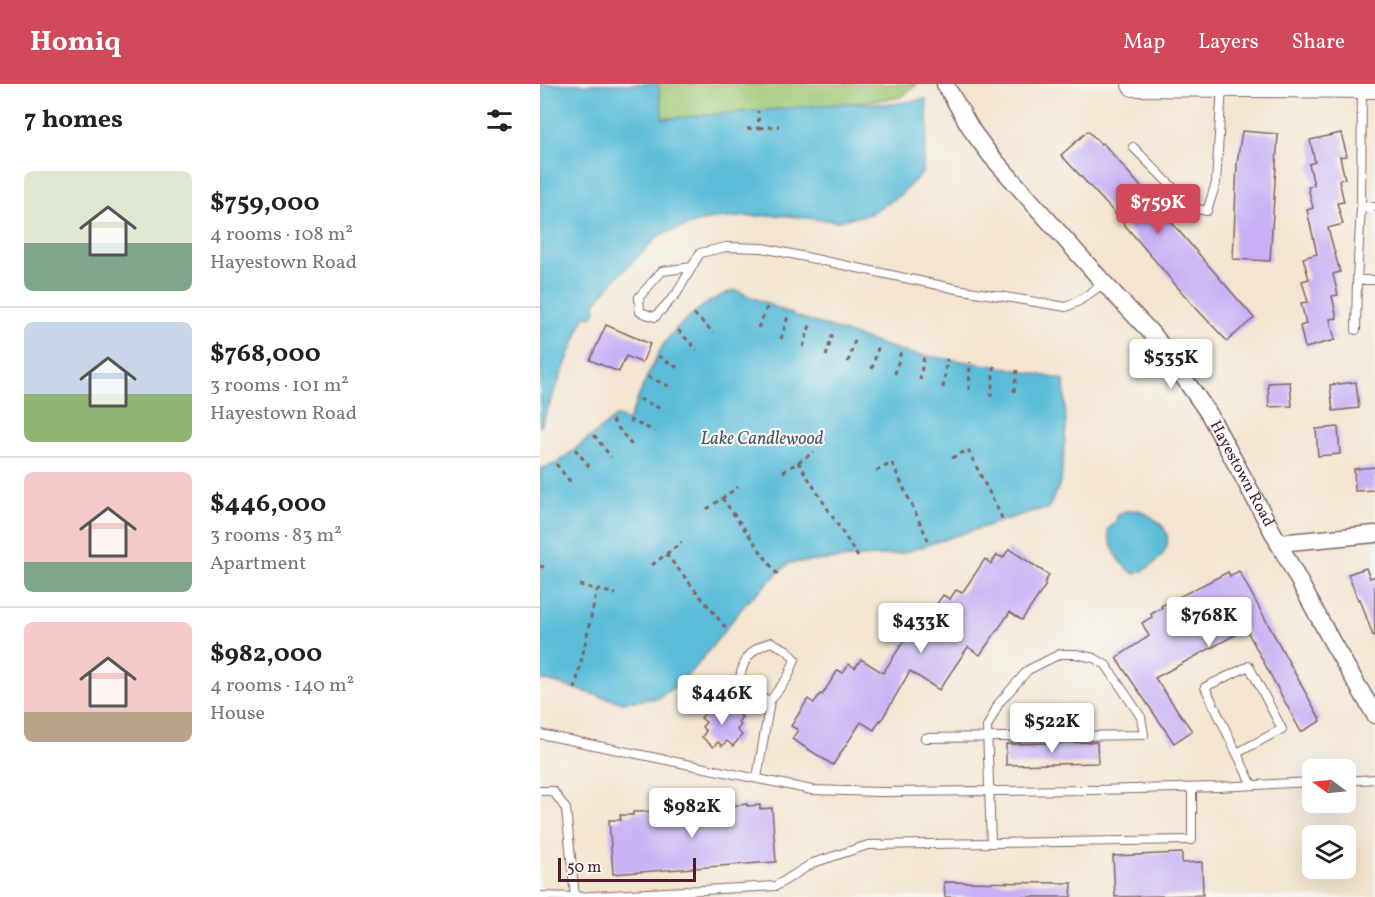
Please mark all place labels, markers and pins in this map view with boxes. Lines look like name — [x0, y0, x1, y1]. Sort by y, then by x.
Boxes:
pin: $759K — [1116, 184, 1200, 235]
pin: $535K — [1129, 339, 1213, 390]
pin: $768K — [1167, 597, 1251, 648]
pin: $433K — [879, 603, 963, 654]
pin: $446K — [680, 675, 764, 726]
pin: $522K — [1010, 703, 1094, 754]
pin: $982K — [650, 788, 734, 839]

